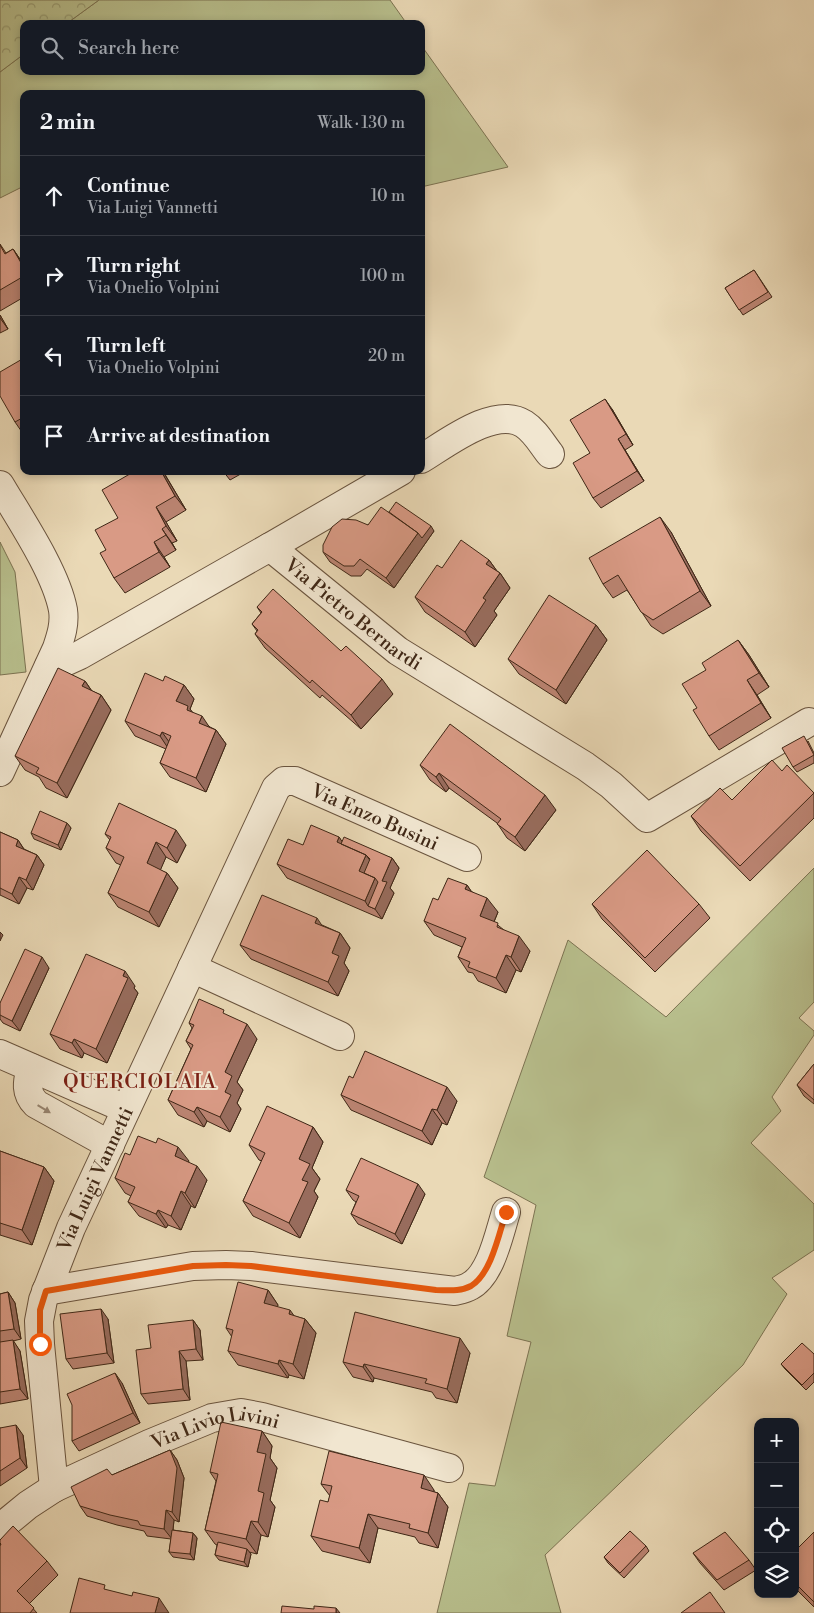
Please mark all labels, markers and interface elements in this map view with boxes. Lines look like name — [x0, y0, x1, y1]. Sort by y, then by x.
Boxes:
search box — [20, 20, 425, 75]
icon: search — [38, 34, 66, 62]
text: Search here — [78, 36, 179, 60]
text: 2 min — [40, 110, 95, 136]
text: Walk · 130 m — [317, 113, 405, 133]
text: Continue — [87, 174, 170, 198]
icon: ahead — [40, 182, 68, 210]
text: 10 m — [371, 186, 405, 206]
text: Via Luigi Vannetti — [87, 198, 218, 218]
text: Turn right — [87, 254, 180, 278]
icon: right — [40, 262, 68, 290]
text: 100 m — [360, 266, 405, 286]
text: Via Onelio Volpini — [87, 278, 220, 298]
text: Turn left — [87, 334, 166, 358]
icon: left — [40, 342, 68, 370]
text: 20 m — [368, 346, 405, 366]
text: Via Onelio Volpini — [87, 358, 220, 378]
icon: arrive — [40, 422, 68, 450]
text: Arrive at destination — [87, 424, 270, 448]
street label: Via Pietro Bernardi — [279, 552, 426, 676]
street label: Via Enzo Busini — [306, 778, 442, 856]
district label: QUERCIOLAIA — [63, 1070, 217, 1095]
street label: Via Luigi Vannetti — [52, 1103, 139, 1255]
one-way arrow — [38, 1105, 51, 1114]
route end — [495, 1201, 518, 1224]
route start — [29, 1333, 52, 1356]
street label: Via Livio Livini — [147, 1402, 282, 1455]
map controls — [754, 1418, 799, 1598]
button: + — [754, 1418, 799, 1463]
button: − — [754, 1463, 799, 1508]
button: locate — [754, 1508, 799, 1553]
button: layers — [754, 1553, 799, 1598]

